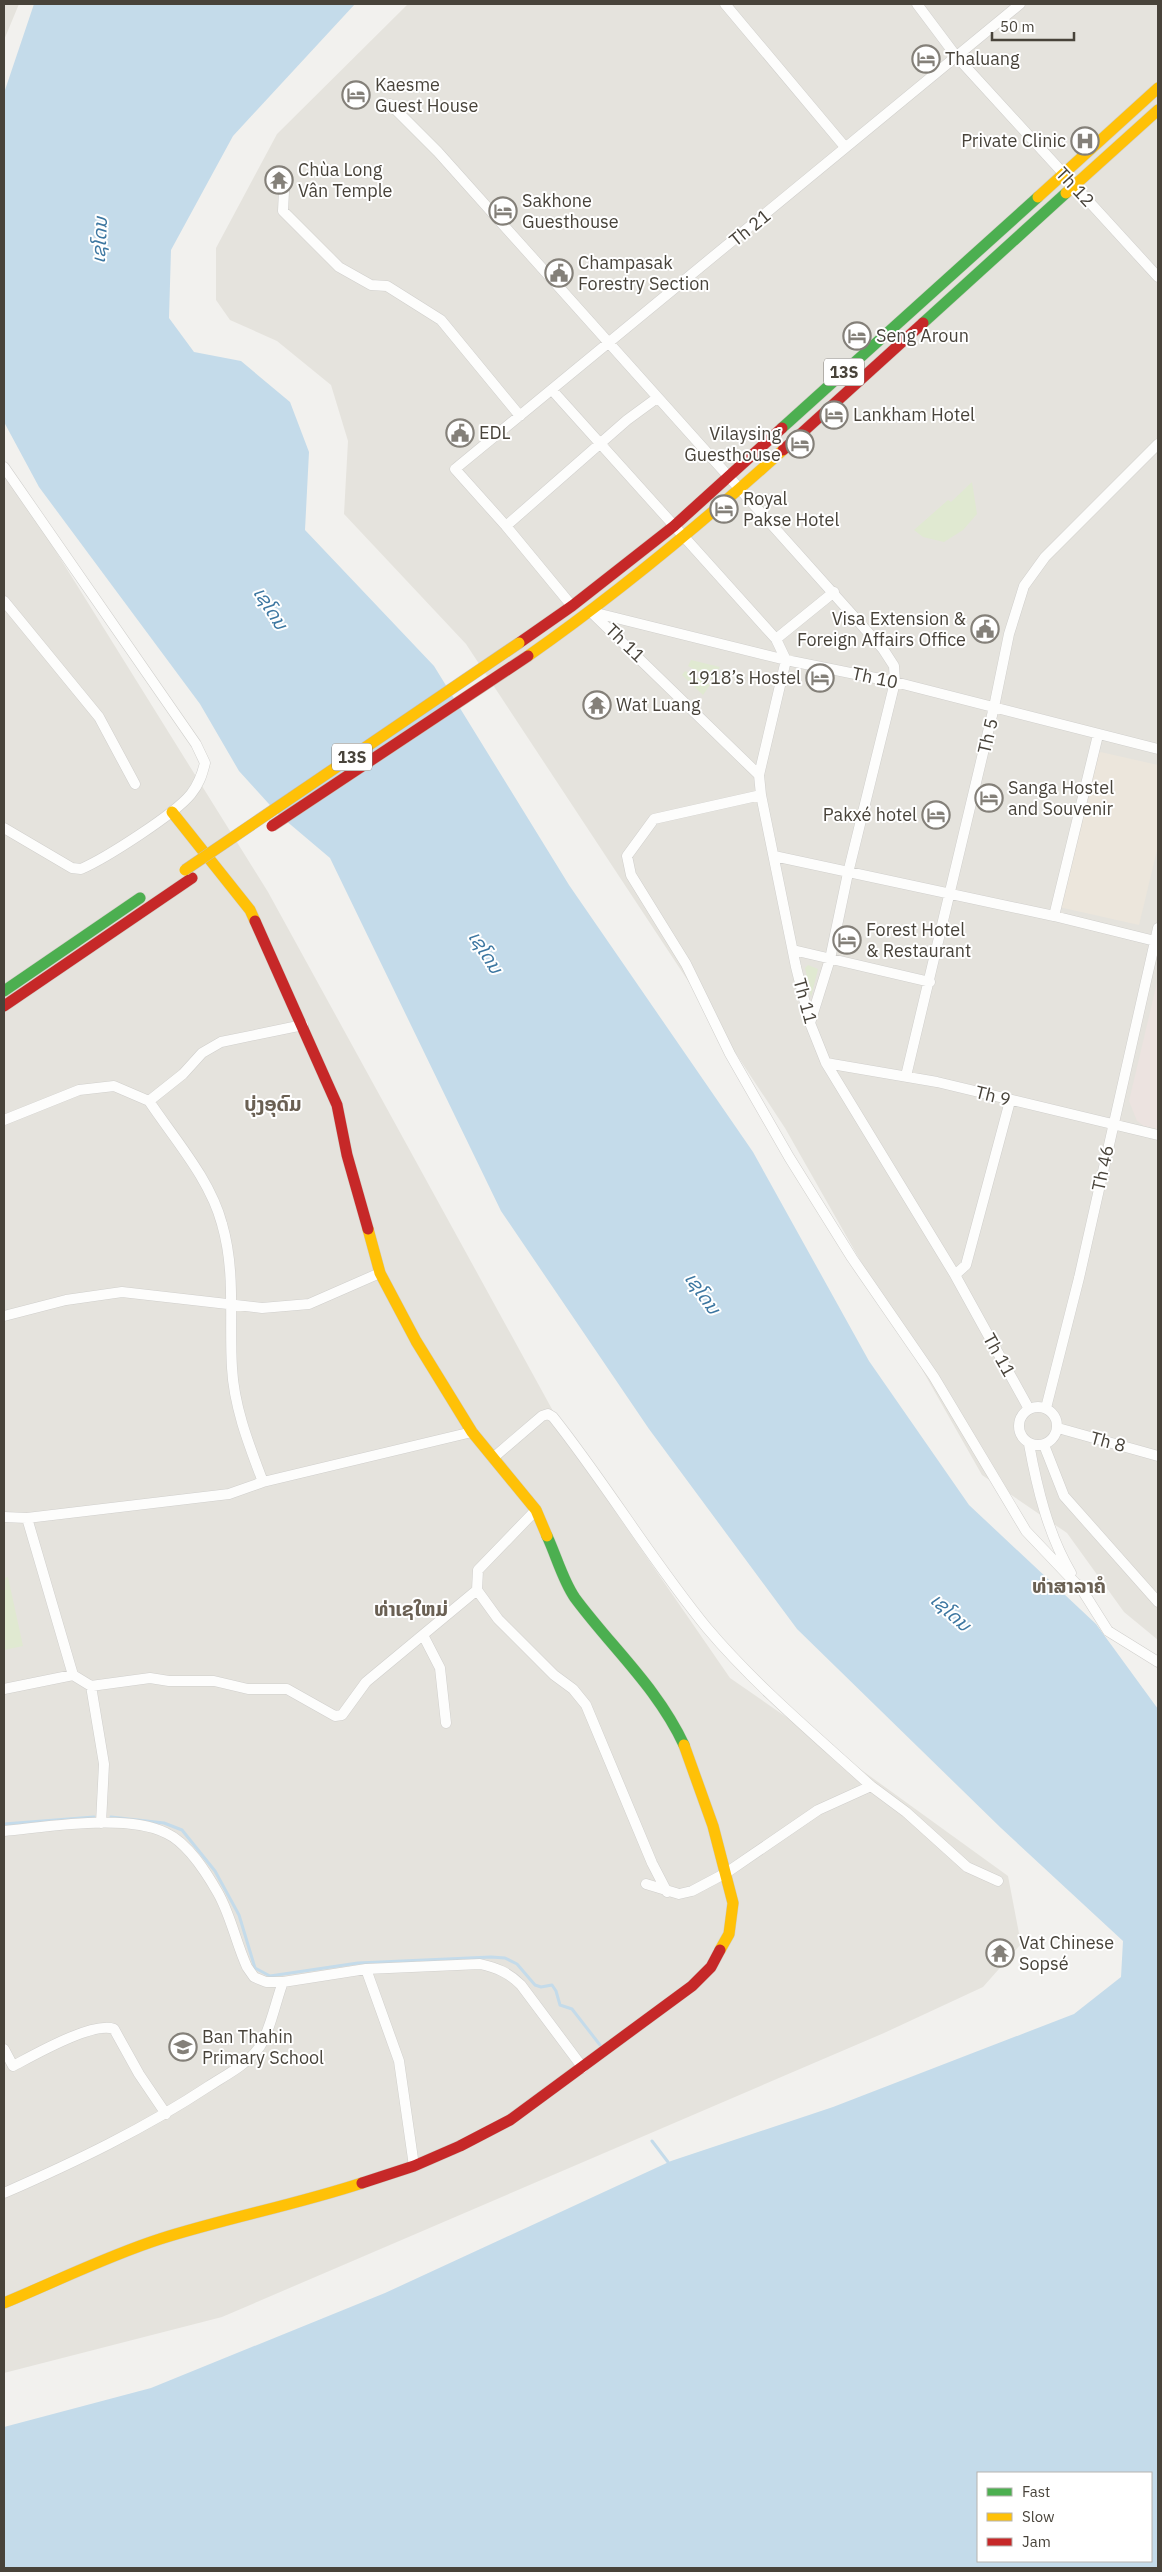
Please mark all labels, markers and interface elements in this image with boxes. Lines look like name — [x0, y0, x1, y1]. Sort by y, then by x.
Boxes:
scale bar — [992, 10, 1074, 42]
text: 50 m — [1000, 17, 1035, 36]
hotel icon: Thaluang — [911, 44, 941, 74]
place label: Thaluang — [945, 47, 1020, 70]
place label: Kaesme Guest House — [375, 73, 479, 117]
hotel icon: Kaesme Guest House — [341, 80, 371, 110]
hospital icon: Private Clinic — [1070, 126, 1100, 156]
place label: Private Clinic — [961, 129, 1066, 152]
place label: Chùa Long Vân Temple — [298, 158, 393, 202]
street label: Th 12 — [1051, 162, 1100, 211]
temple icon: Chùa Long Vân Temple — [264, 165, 294, 195]
place label: Sakhone Guesthouse — [522, 189, 619, 233]
hotel icon: Sakhone Guesthouse — [488, 196, 518, 226]
street label: Th 21 — [724, 204, 775, 251]
water label: ເຊໂດນ — [86, 215, 112, 264]
place label: Champasak Forestry Section — [578, 251, 710, 295]
public building icon: Champasak Forestry Section — [544, 258, 574, 288]
hotel icon: Seng Aroun — [842, 321, 872, 351]
place label: Seng Aroun — [876, 324, 969, 347]
road number: 13S — [824, 358, 864, 386]
hotel icon: Lankham Hotel — [819, 400, 849, 430]
place label: Lankham Hotel — [853, 403, 975, 426]
public building icon: EDL — [445, 418, 475, 448]
place label: EDL — [479, 421, 511, 444]
place label: Vilaysing Guesthouse — [684, 422, 781, 466]
hotel icon: Vilaysing Guesthouse — [785, 429, 815, 459]
place label: Royal Pakse Hotel — [743, 487, 839, 531]
hotel icon: Royal Pakse Hotel — [709, 494, 739, 524]
water label: ເຊໂດນ — [249, 582, 294, 635]
place label: Visa Extension & Foreign Affairs Office — [797, 607, 967, 651]
public building icon: Visa Extension & Foreign Affairs Office — [970, 614, 1000, 644]
street label: Th 11 — [601, 618, 650, 667]
street label: Th 10 — [850, 661, 900, 694]
hotel icon: 1918’s Hostel — [805, 663, 835, 693]
place label: 1918’s Hostel — [688, 666, 801, 689]
temple icon: Wat Luang — [582, 690, 612, 720]
place label: Wat Luang — [616, 693, 701, 716]
street label: Th 5 — [972, 716, 1003, 756]
road number: 13S — [332, 744, 372, 770]
place label: Sanga Hostel and Souvenir — [1008, 776, 1114, 820]
hotel icon: Sanga Hostel and Souvenir — [974, 783, 1004, 813]
hotel icon: Pakxé hotel — [921, 800, 951, 830]
place label: Pakxé hotel — [823, 803, 917, 826]
place label: Forest Hotel & Restaurant — [866, 918, 971, 962]
hotel icon: Forest Hotel & Restaurant — [832, 925, 862, 955]
water label: ເຊໂດນ — [464, 926, 509, 979]
street label: Th 11 — [788, 975, 823, 1026]
street label: Th 9 — [973, 1080, 1013, 1111]
district label: ບຸ່ງອຸດົມ — [244, 1090, 302, 1117]
street label: Th 46 — [1086, 1143, 1119, 1193]
water label: ເຊໂດນ — [680, 1267, 727, 1320]
street label: Th 11 — [978, 1329, 1021, 1381]
street label: Th 8 — [1088, 1426, 1128, 1457]
district label: ທ່າສາລາຄໍ — [1032, 1572, 1106, 1599]
water label: ເຊໂດນ — [926, 1588, 977, 1637]
district label: ທ່າເຊໃຫມ່ — [374, 1595, 448, 1622]
place label: Vat Chinese Sopsé — [1019, 1931, 1114, 1975]
temple icon: Vat Chinese Sopsé — [985, 1938, 1015, 1968]
place label: Ban Thahin Primary School — [202, 2025, 324, 2069]
school or university icon: Ban Thahin Primary School — [168, 2032, 198, 2062]
legend — [977, 2472, 1152, 2562]
text: Fast — [1022, 2482, 1050, 2501]
text: Slow — [1022, 2507, 1055, 2526]
text: Jam — [1022, 2532, 1051, 2551]

